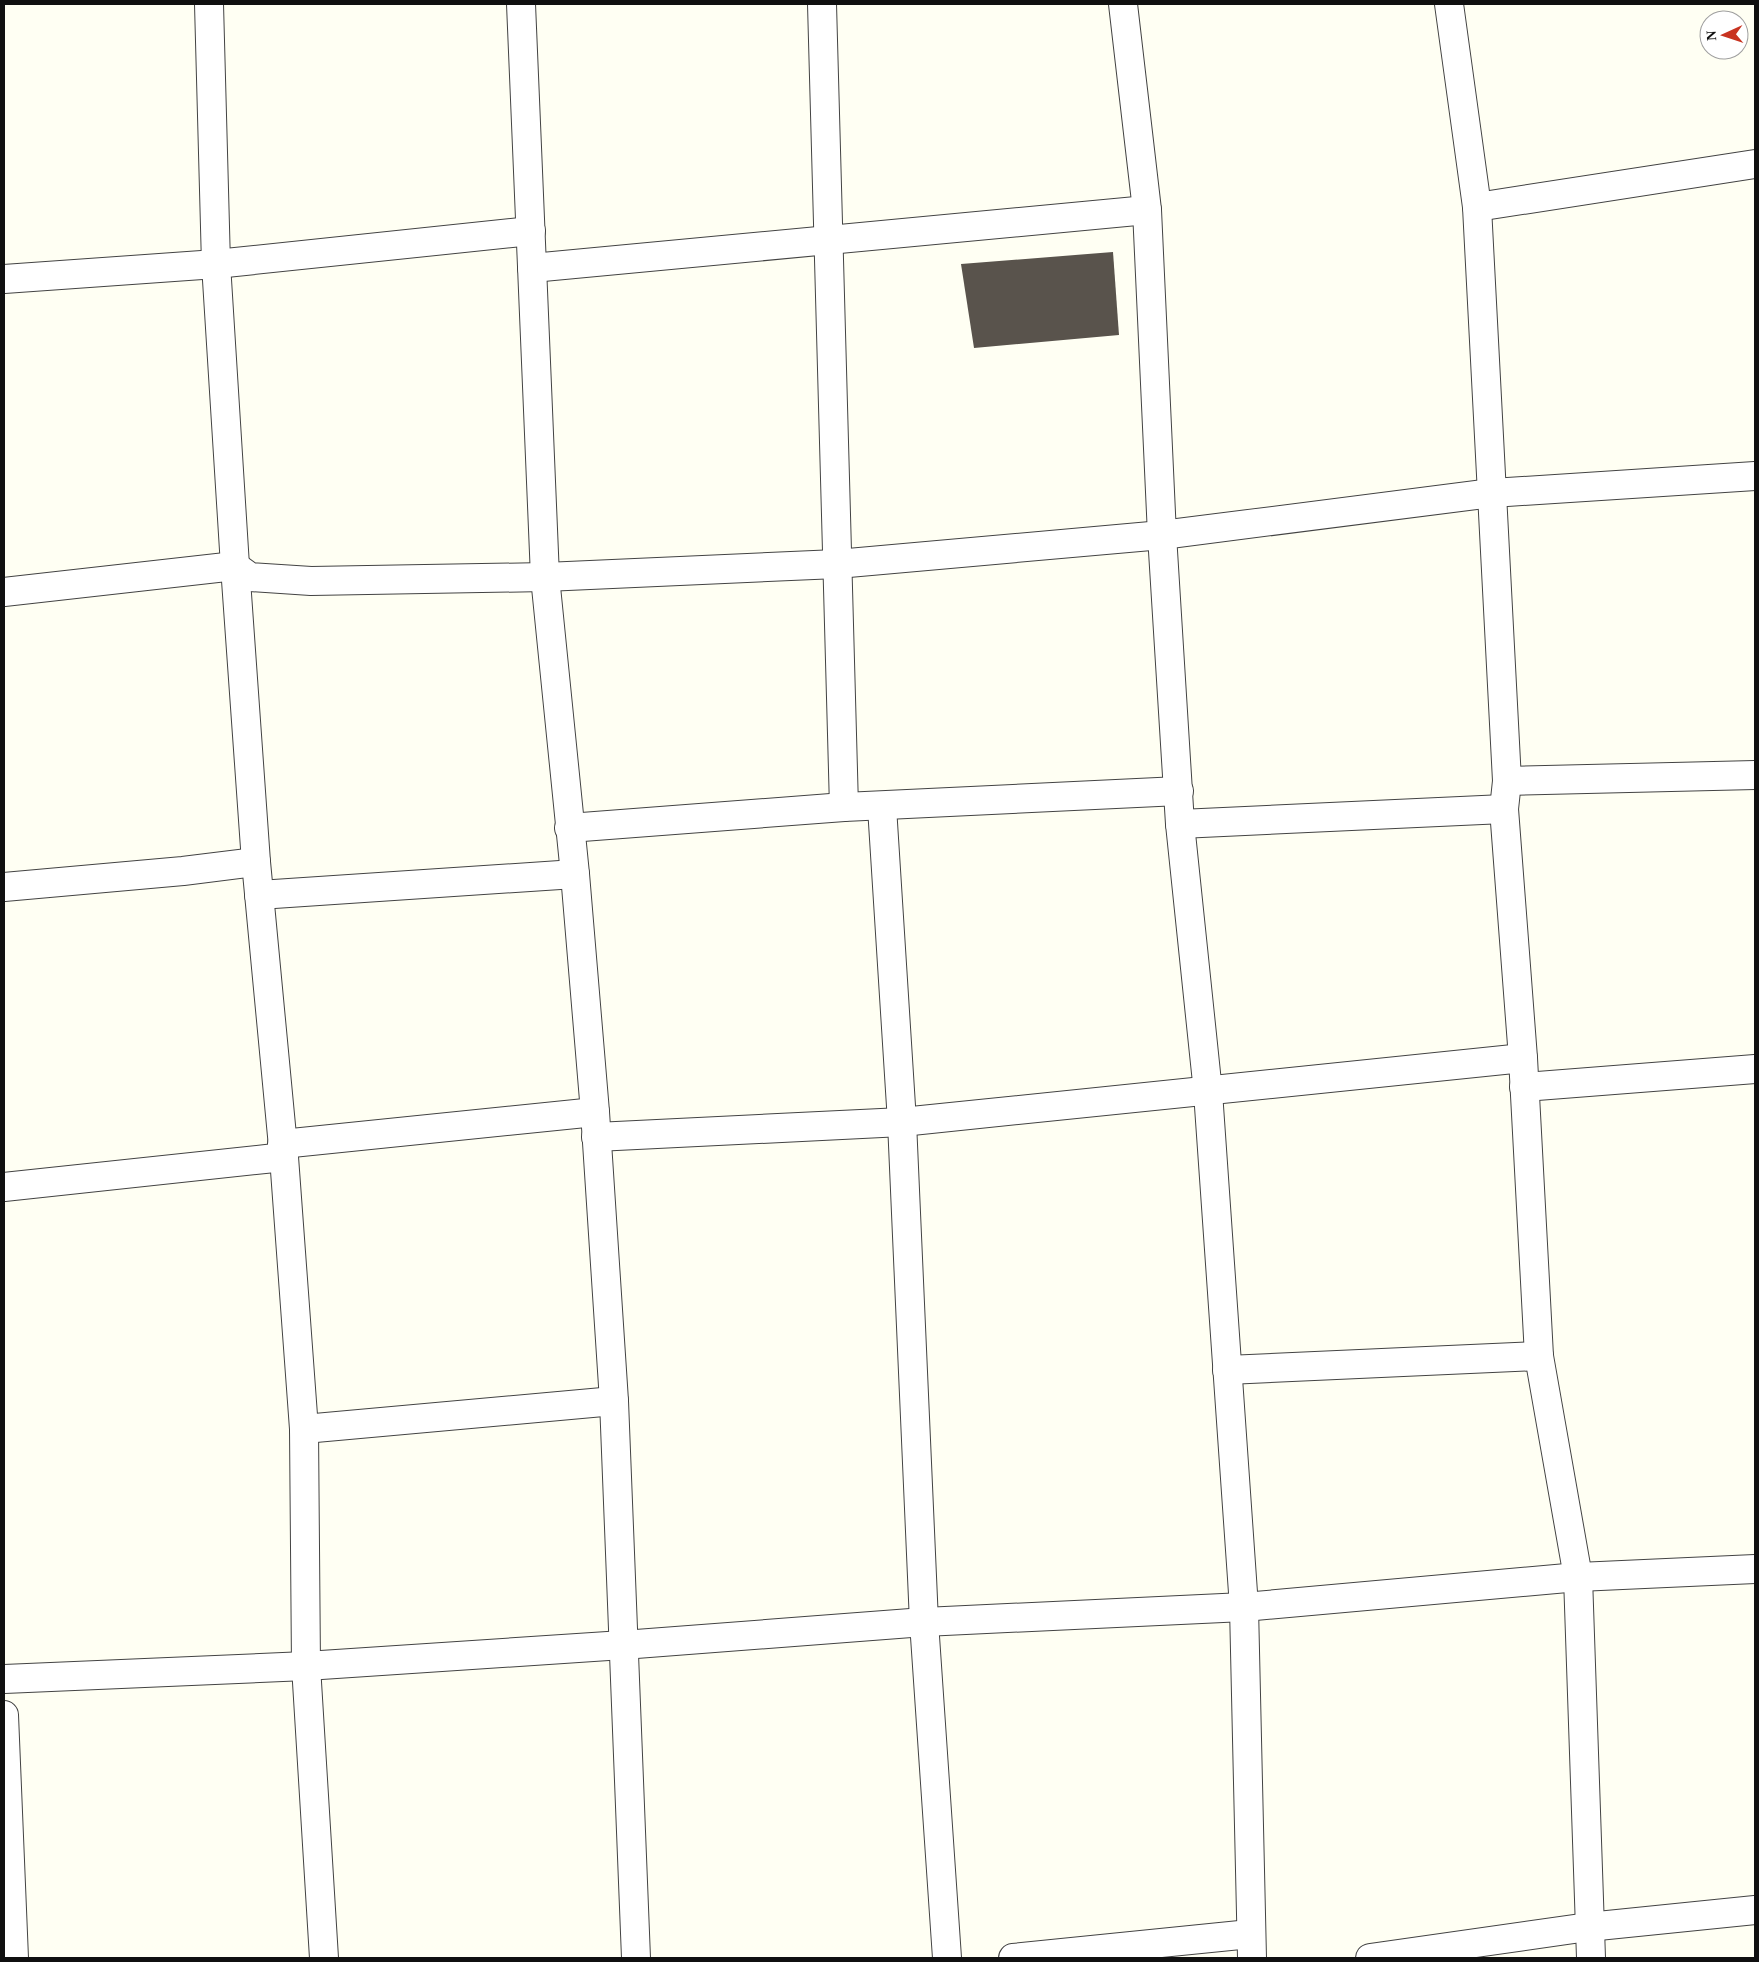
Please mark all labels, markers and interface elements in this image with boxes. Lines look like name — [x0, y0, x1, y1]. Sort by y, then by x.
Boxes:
north arrow — [1699, 10, 1749, 60]
text: N — [1704, 30, 1719, 41]

